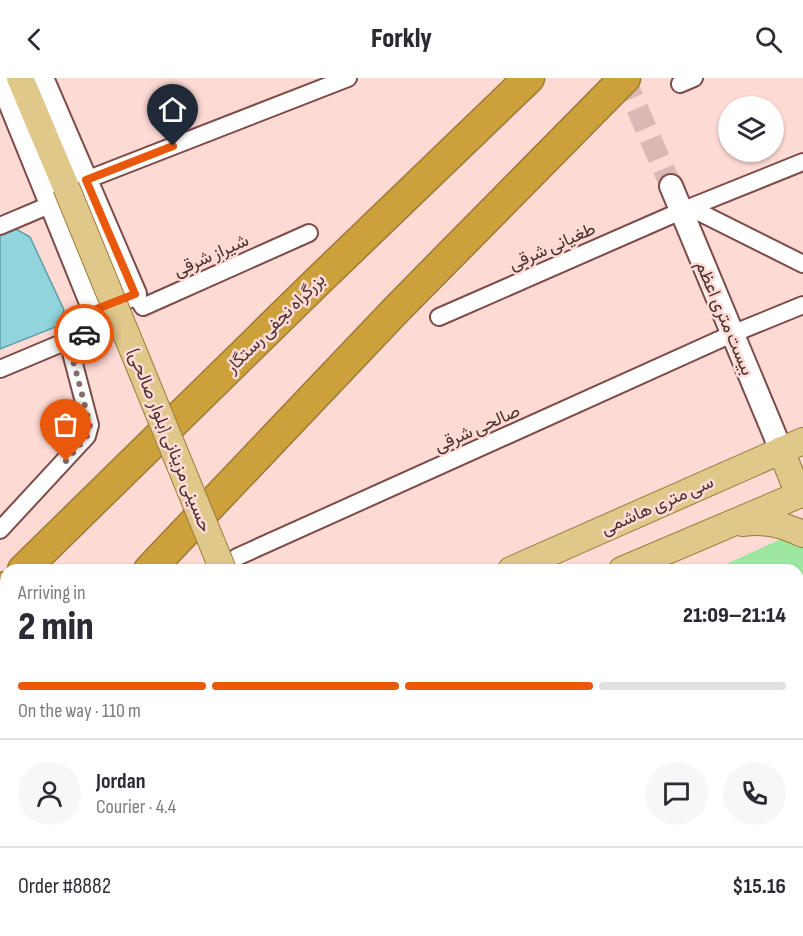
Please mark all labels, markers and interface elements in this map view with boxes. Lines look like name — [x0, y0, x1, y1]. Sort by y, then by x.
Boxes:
icon: back — [18, 23, 51, 56]
text: Forkly — [371, 23, 432, 55]
icon: search — [752, 23, 785, 56]
pin — [147, 84, 198, 146]
icon: home — [156, 93, 189, 126]
map controls — [718, 96, 784, 162]
button: layers — [718, 96, 784, 162]
street label: طغیانی شرقی — [506, 218, 599, 275]
street label: شیراز شرقی — [170, 230, 252, 281]
street label: بیست متری اعظم — [690, 258, 758, 379]
street label: بزرگراه نجفی رستگار — [220, 269, 330, 378]
courier — [54, 304, 114, 364]
icon: car — [68, 318, 101, 351]
street label: حسینی مزینانی (بلوار صالحی) — [123, 345, 216, 535]
pin — [40, 399, 91, 461]
street label: صالحی شرقی — [431, 400, 523, 457]
icon: bag — [49, 408, 82, 441]
street label: سی متری هاشمی — [598, 471, 717, 540]
text: Arriving in — [18, 581, 86, 605]
text: 21:09–21:14 — [683, 602, 786, 629]
text: 2 min — [18, 604, 94, 651]
text: On the way · 110 m — [18, 699, 141, 723]
button: person — [18, 762, 81, 825]
button: chat — [645, 762, 708, 825]
button: phone — [723, 762, 786, 825]
text: Jordan — [96, 768, 145, 795]
text: Courier · 4.4 — [96, 795, 176, 819]
text: Order #8882 — [18, 873, 111, 900]
text: $15.16 — [732, 873, 786, 900]

